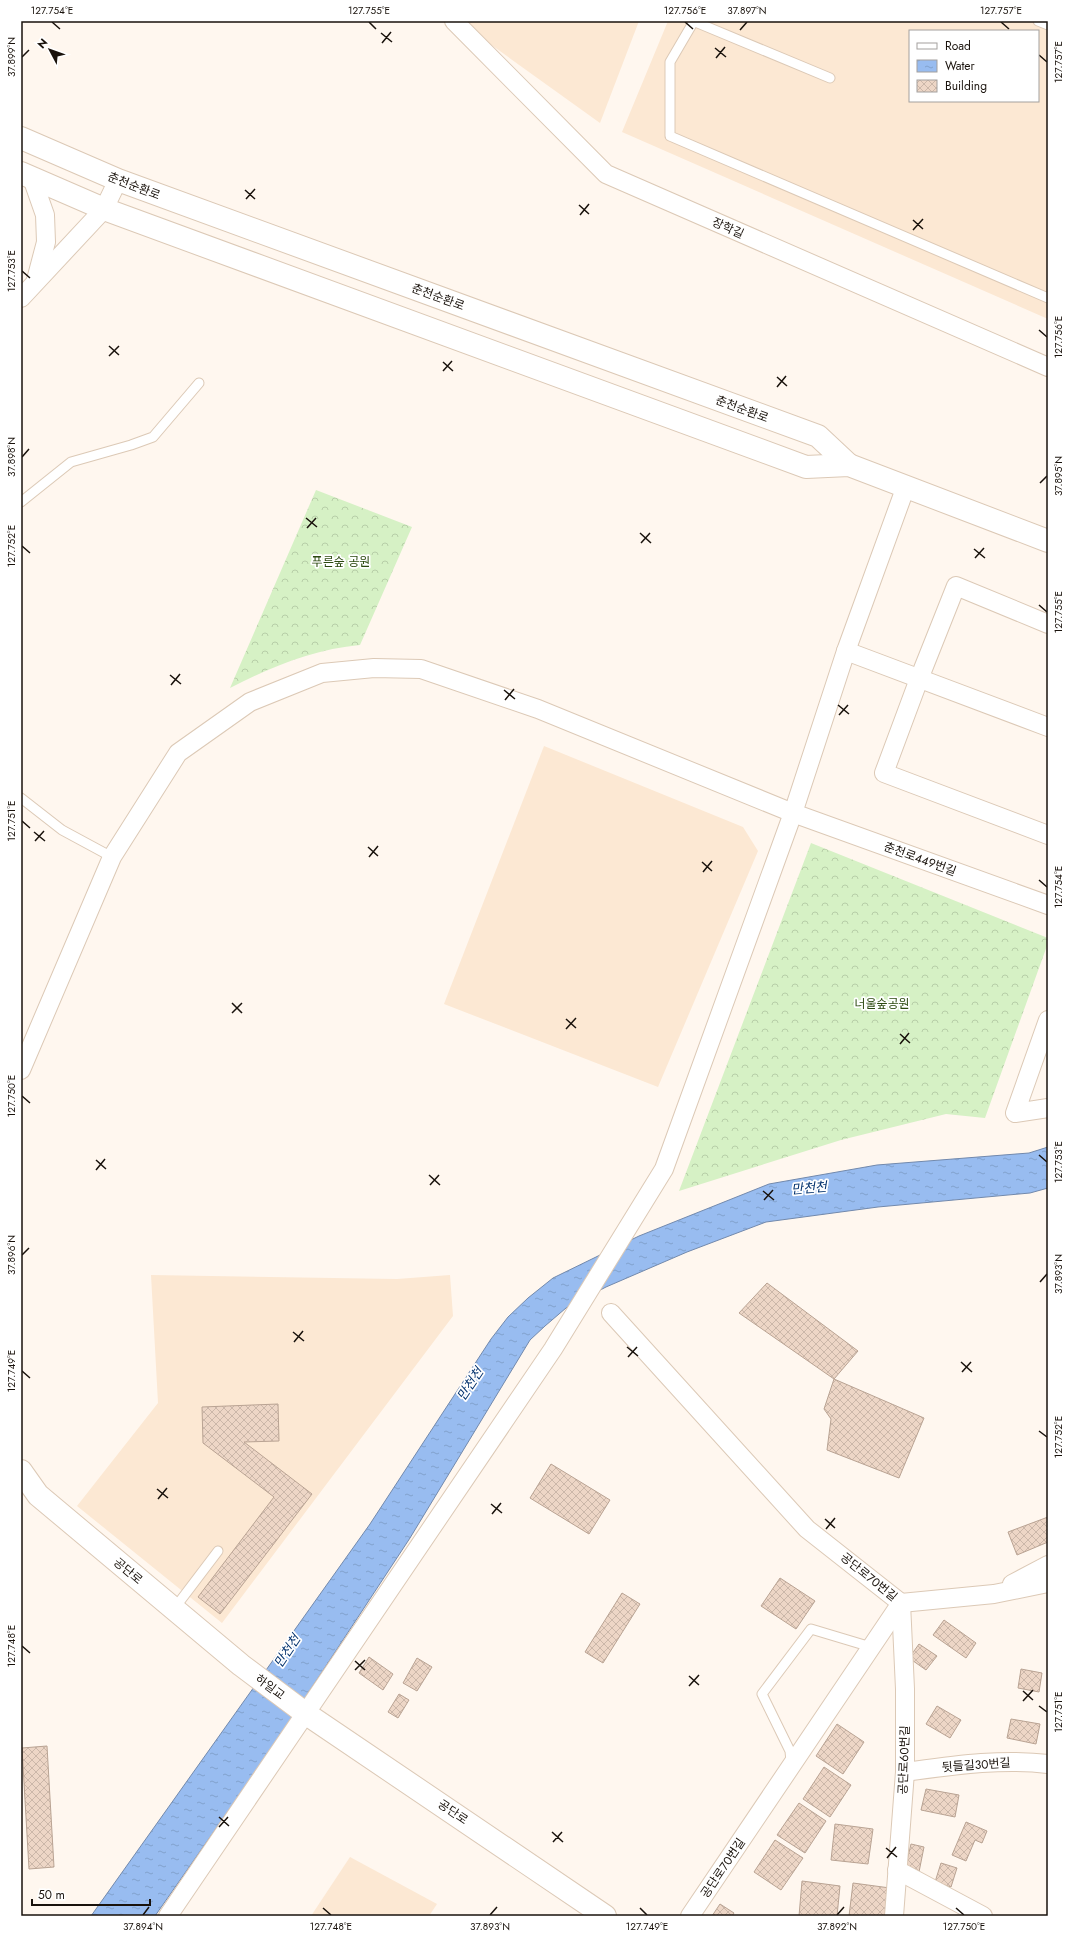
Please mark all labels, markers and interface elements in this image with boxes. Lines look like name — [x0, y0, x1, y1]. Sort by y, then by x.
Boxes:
text: 127.754°E — [31, 3, 73, 18]
text: 127.755°E — [348, 3, 390, 18]
text: 127.756°E — [664, 3, 706, 18]
text: 37.897°N — [727, 3, 767, 18]
text: 127.757°E — [980, 3, 1022, 18]
north arrow — [30, 30, 70, 70]
legend — [909, 30, 1039, 102]
text: N — [34, 35, 51, 52]
text: 37.899°N — [4, 37, 19, 77]
text: Road — [945, 37, 971, 55]
text: 127.757°E — [1051, 41, 1066, 83]
text: Water — [945, 57, 976, 75]
text: Building — [945, 77, 987, 95]
street label: 춘천순환로 — [105, 168, 163, 204]
street label: 장학길 — [709, 213, 747, 243]
text: 127.753°E — [4, 250, 19, 292]
street label: 춘천순환로 — [409, 279, 467, 315]
text: 127.756°E — [1051, 316, 1066, 358]
street label: 춘천순환로 — [713, 391, 771, 427]
text: 37.898°N — [4, 437, 19, 477]
text: 37.895°N — [1051, 456, 1066, 496]
text: 127.752°E — [4, 525, 19, 567]
park label: 푸른숲 공원 — [312, 553, 370, 571]
text: 127.755°E — [1051, 591, 1066, 633]
text: 127.751°E — [4, 800, 19, 842]
street label: 춘천로449번길 — [881, 838, 959, 880]
text: 127.754°E — [1051, 866, 1066, 908]
park label: 너울숲공원 — [854, 995, 910, 1013]
text: 127.750°E — [4, 1075, 19, 1117]
text: 127.753°E — [1051, 1141, 1066, 1183]
water label: 만천천 — [790, 1177, 829, 1199]
text: 37.896°N — [4, 1235, 19, 1275]
text: 37.893°N — [1051, 1254, 1066, 1294]
text: 127.749°E — [4, 1350, 19, 1392]
water label: 만천천 — [452, 1363, 488, 1404]
text: 127.752°E — [1051, 1416, 1066, 1458]
street label: 공단로70번길 — [837, 1548, 901, 1606]
street label: 공단로 — [110, 1553, 146, 1589]
text: 127.748°E — [4, 1625, 19, 1667]
water label: 만천천 — [269, 1630, 305, 1671]
street label: 하일교 — [251, 1670, 289, 1704]
text: 127.751°E — [1051, 1691, 1066, 1733]
street label: 공단로60번길 — [894, 1725, 914, 1795]
street label: 뒷들길30번길 — [941, 1754, 1011, 1776]
street label: 공단로 — [434, 1795, 472, 1829]
street label: 공단로70번길 — [696, 1834, 750, 1902]
scale bar — [32, 1881, 150, 1907]
text: 50 m — [38, 1886, 65, 1904]
text: 37.894°N — [123, 1919, 163, 1934]
text: 127.748°E — [310, 1919, 352, 1934]
text: 37.893°N — [470, 1919, 510, 1934]
text: 127.749°E — [626, 1919, 668, 1934]
text: 37.892°N — [817, 1919, 857, 1934]
text: 127.750°E — [943, 1919, 985, 1934]

